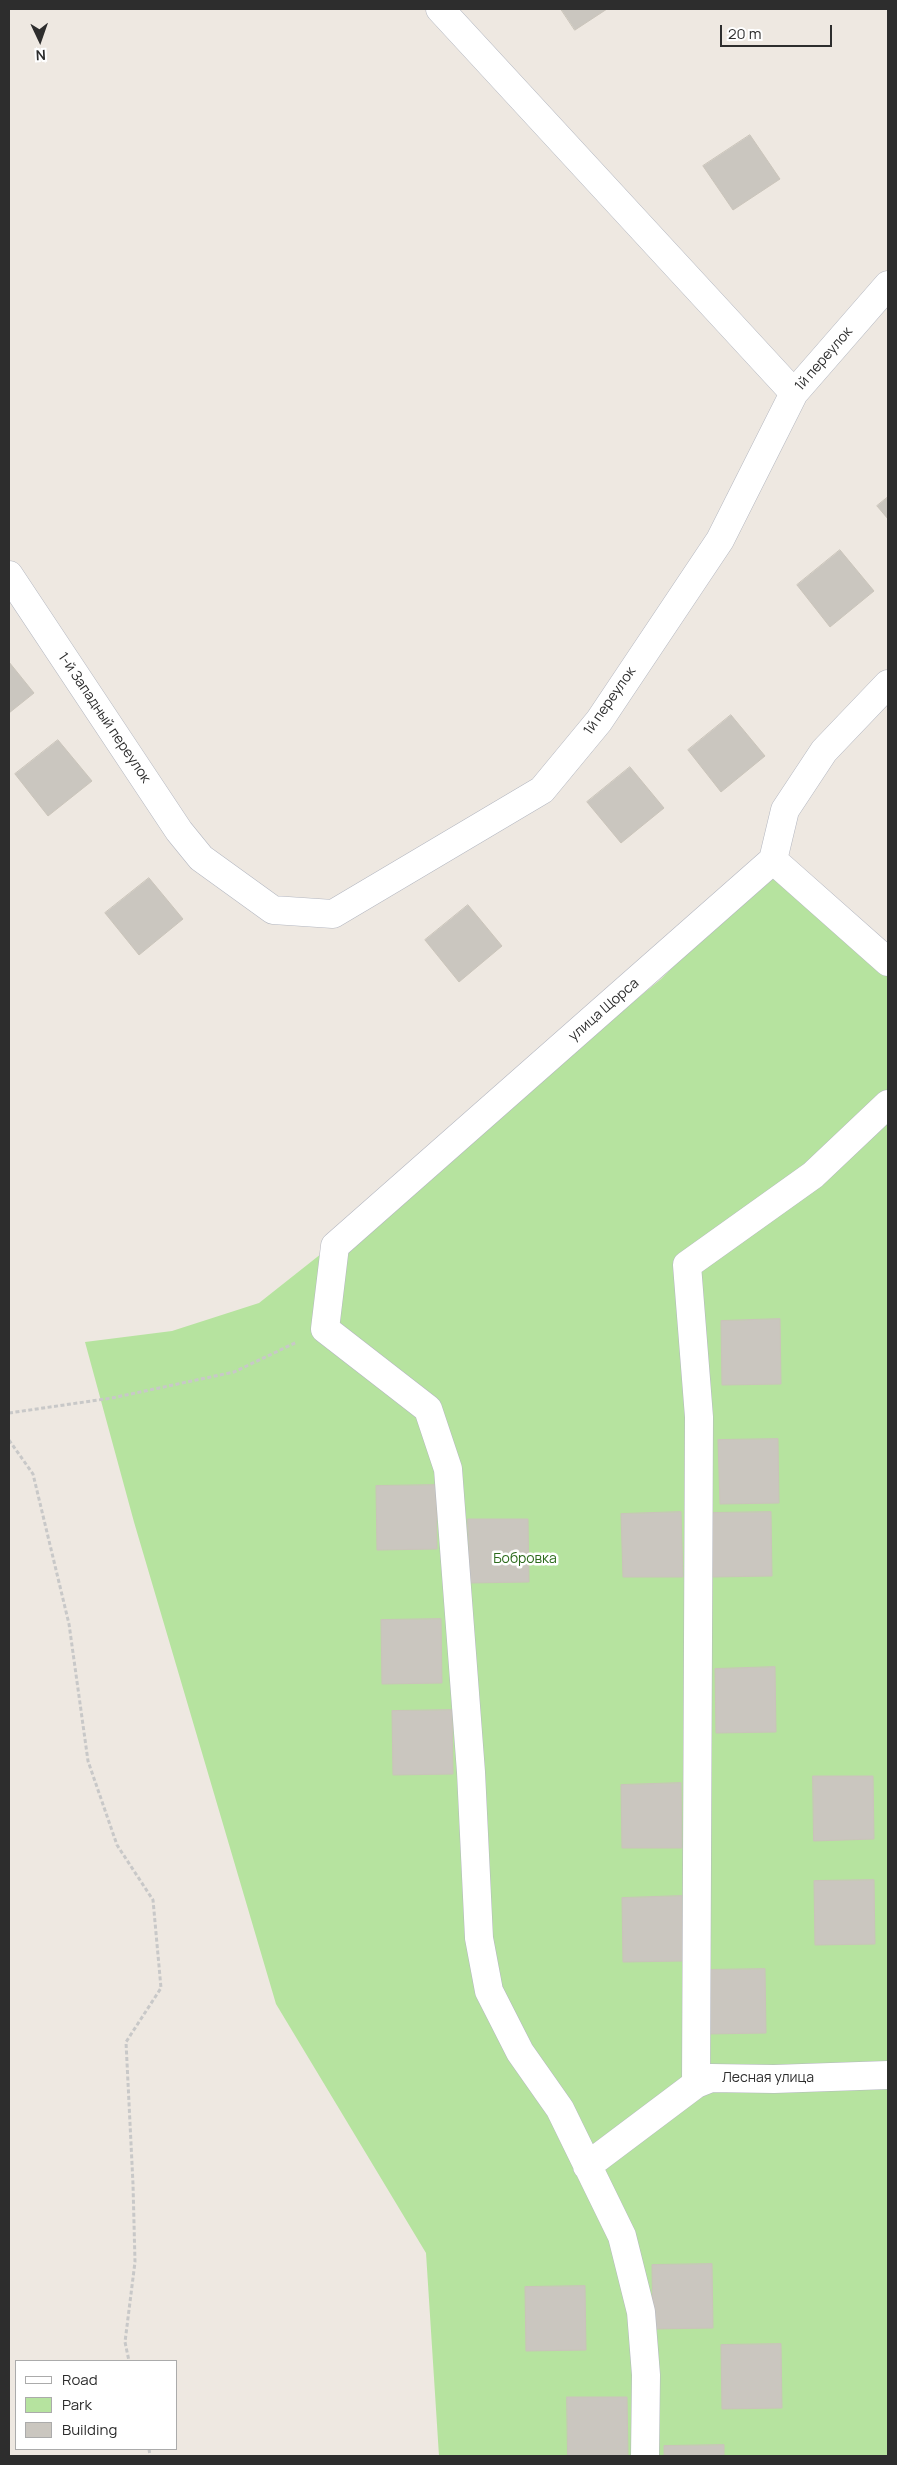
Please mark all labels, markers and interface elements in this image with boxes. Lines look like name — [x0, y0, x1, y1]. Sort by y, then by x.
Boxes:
north arrow — [15, 15, 65, 65]
scale bar — [722, 15, 834, 47]
text: 20 m — [728, 23, 761, 44]
text: N — [35, 46, 46, 65]
street label: 1й переулок — [792, 324, 856, 394]
street label: 1-й Западный переулок — [54, 650, 154, 786]
street label: 1й переулок — [580, 664, 640, 738]
street label: улица Щорса — [566, 975, 642, 1045]
park label: Бобровка — [493, 1551, 557, 1567]
street label: Лесная улица — [722, 2070, 814, 2086]
legend — [15, 2360, 178, 2450]
text: Road — [62, 2369, 98, 2390]
text: Park — [62, 2394, 92, 2415]
text: Building — [62, 2419, 117, 2440]

